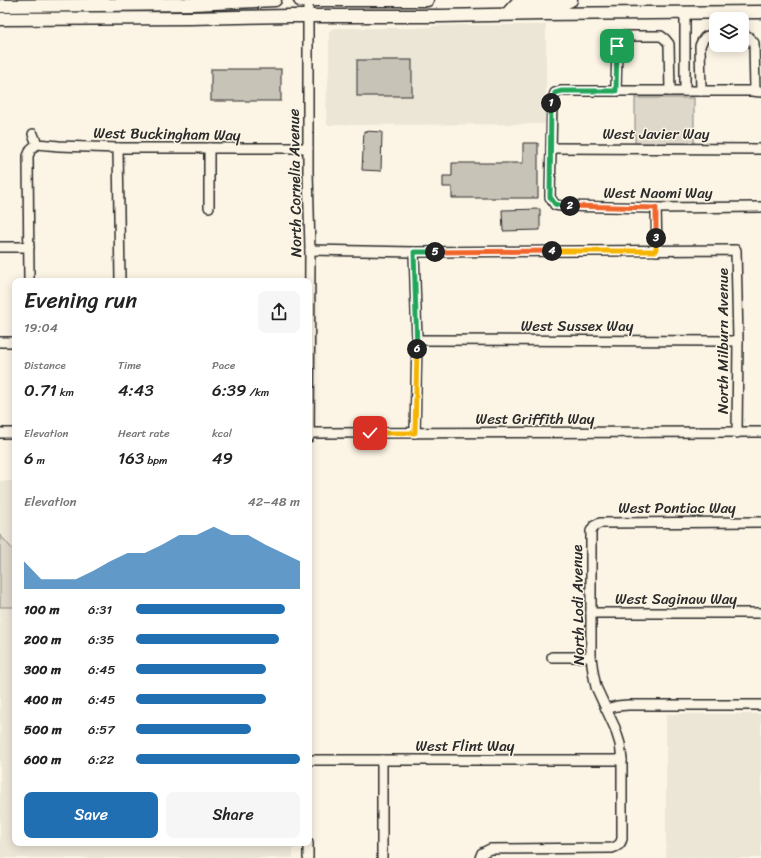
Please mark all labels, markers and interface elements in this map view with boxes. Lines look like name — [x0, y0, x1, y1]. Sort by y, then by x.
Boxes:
map controls — [709, 12, 749, 52]
button: layers — [709, 12, 749, 52]
pin — [600, 29, 634, 63]
icon: arrive — [606, 35, 628, 57]
pin: 1 — [541, 93, 561, 113]
text: 1 — [549, 93, 553, 112]
street label: North Cornelia Avenue — [281, 108, 309, 258]
street label: West Buckingham Way — [93, 120, 241, 148]
street label: West Javier Way — [603, 121, 710, 147]
street label: West Naomi Way — [604, 180, 713, 206]
pin: 2 — [560, 196, 580, 216]
text: 2 — [567, 196, 573, 215]
pin: 3 — [646, 228, 666, 248]
text: 3 — [653, 228, 659, 247]
pin: 4 — [542, 241, 562, 261]
text: 4 — [549, 241, 555, 260]
pin: 5 — [425, 242, 445, 262]
text: 5 — [432, 242, 438, 261]
street label: North Milburn Avenue — [710, 268, 736, 414]
text: Evening run — [24, 281, 137, 320]
button: share — [258, 291, 300, 333]
street label: West Sussex Way — [521, 313, 634, 339]
text: 19:04 — [24, 316, 58, 339]
pin: 6 — [407, 339, 427, 359]
text: 6 — [414, 339, 420, 358]
text: Distance — [24, 356, 66, 375]
text: Time — [118, 356, 141, 375]
text: Pace — [212, 356, 235, 375]
text: 0.71 — [24, 375, 57, 405]
text: 4:43 — [118, 375, 154, 405]
text: 6:39 — [212, 375, 247, 405]
text: km — [57, 383, 74, 402]
text: /km — [247, 383, 269, 402]
street label: West Griffith Way — [476, 406, 595, 432]
pin — [353, 416, 387, 450]
icon: check — [359, 422, 381, 444]
text: Elevation — [24, 424, 69, 443]
text: Heart rate — [118, 424, 170, 443]
text: kcal — [212, 424, 232, 443]
text: 6 — [24, 443, 34, 473]
text: 163 — [118, 443, 144, 473]
text: 49 — [212, 443, 233, 473]
text: m — [34, 451, 45, 470]
text: bpm — [144, 451, 167, 470]
text: Elevation — [24, 490, 77, 513]
text: 42–48 m — [248, 490, 300, 513]
street label: West Pontiac Way — [618, 495, 736, 521]
street label: North Lodi Avenue — [564, 544, 592, 666]
street label: West Saginaw Way — [615, 586, 737, 612]
text: 100 m — [24, 598, 59, 621]
text: 6:31 — [88, 598, 112, 621]
text: 200 m — [24, 628, 61, 651]
text: 6:35 — [88, 628, 114, 651]
text: 300 m — [24, 658, 61, 681]
text: 6:45 — [88, 658, 115, 681]
text: 400 m — [24, 688, 62, 711]
text: 6:45 — [88, 688, 115, 711]
text: 500 m — [24, 718, 62, 741]
text: 6:57 — [88, 718, 115, 741]
street label: West Flint Way — [416, 733, 515, 759]
text: 600 m — [24, 748, 61, 771]
text: 6:22 — [88, 748, 114, 771]
button: Save — [24, 792, 158, 838]
button: Share — [166, 792, 300, 838]

